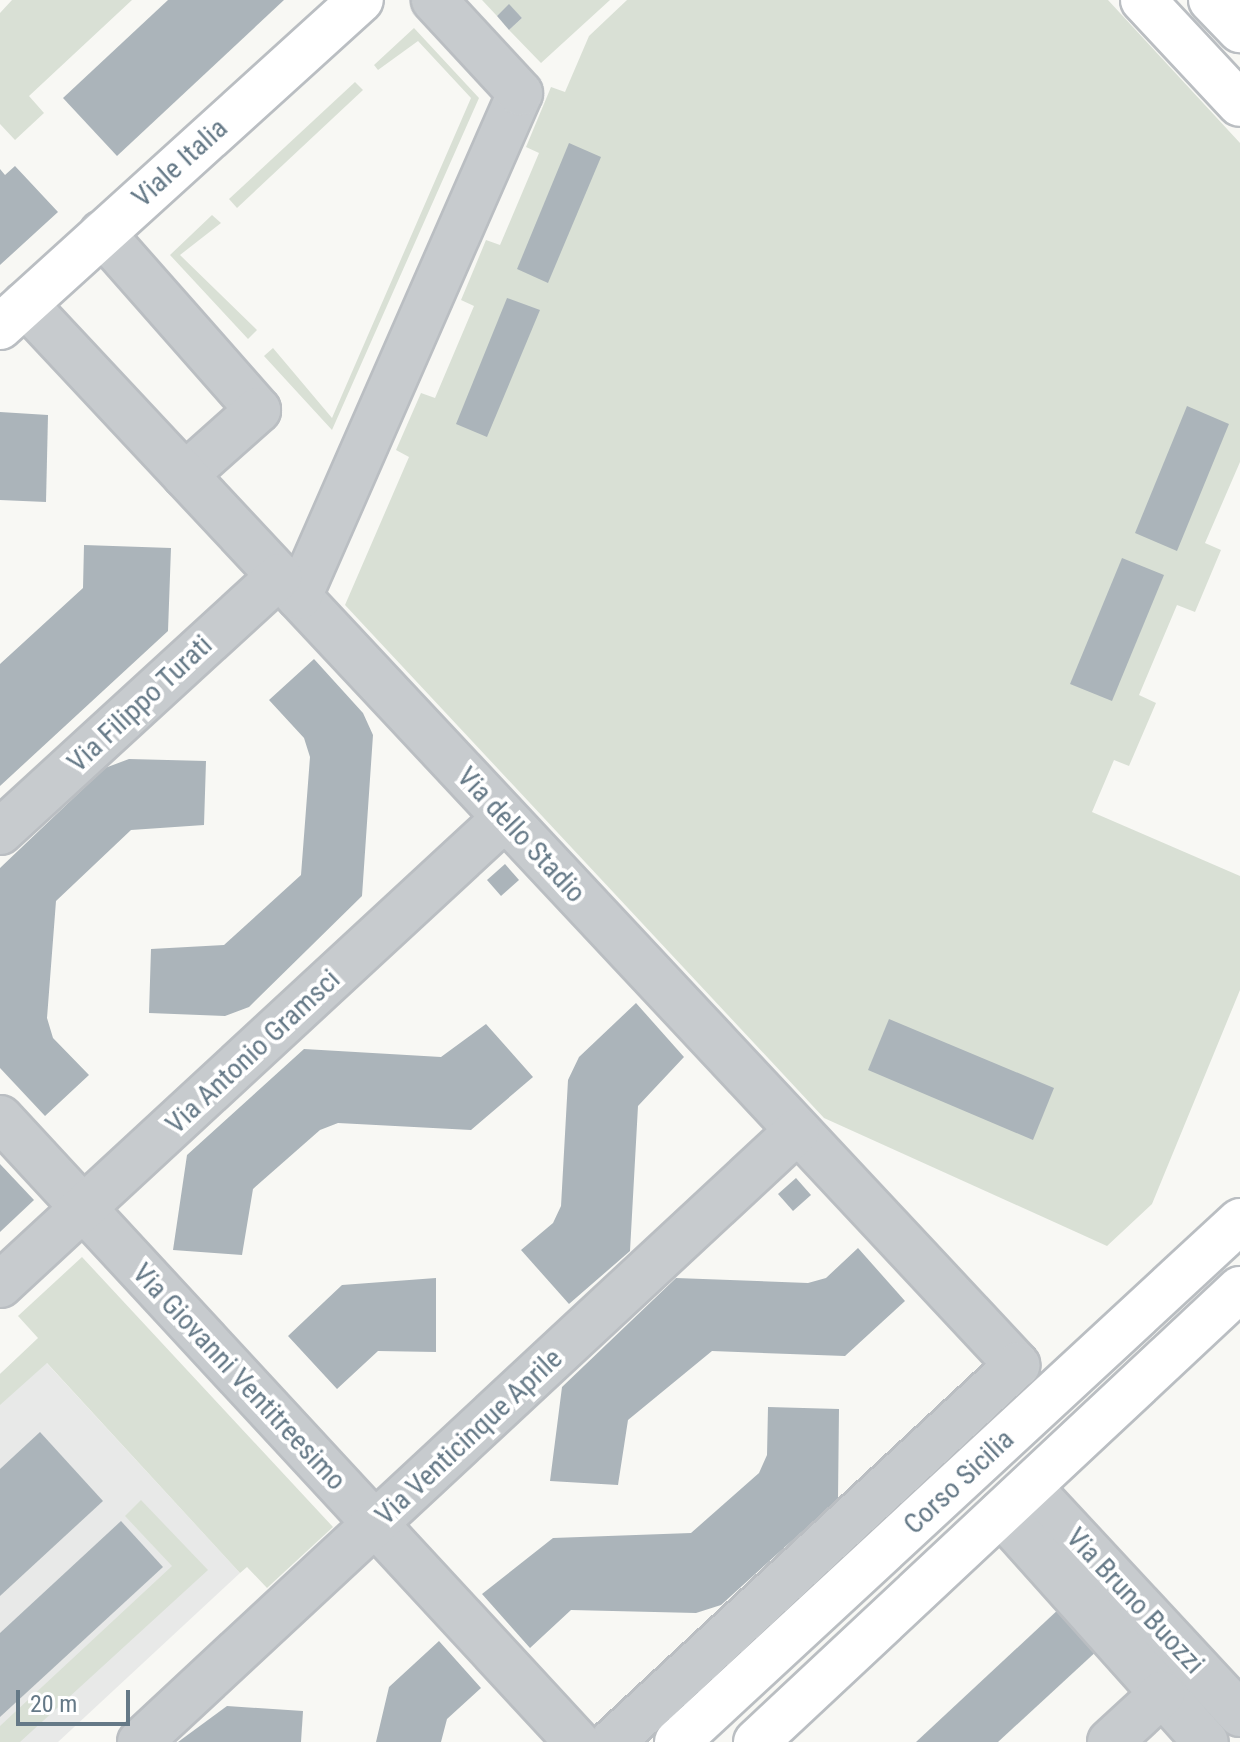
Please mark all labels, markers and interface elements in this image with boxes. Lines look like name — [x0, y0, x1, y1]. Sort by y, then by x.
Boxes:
street label: Viale Italia — [125, 112, 235, 214]
street label: Via Filippo Turati — [61, 628, 219, 780]
street label: Via dello Stadio — [450, 760, 592, 910]
street label: Via Antonio Gramsci — [159, 963, 347, 1141]
street label: Via Giovanni Ventitreesimo — [125, 1257, 353, 1497]
street label: Via Venticinque Aprile — [369, 1342, 569, 1532]
street label: Corso Sicilia — [897, 1423, 1021, 1541]
street label: Via Bruno Buozzi — [1059, 1521, 1211, 1681]
scale bar — [20, 1674, 134, 1724]
text: 20 m — [30, 1690, 77, 1718]

